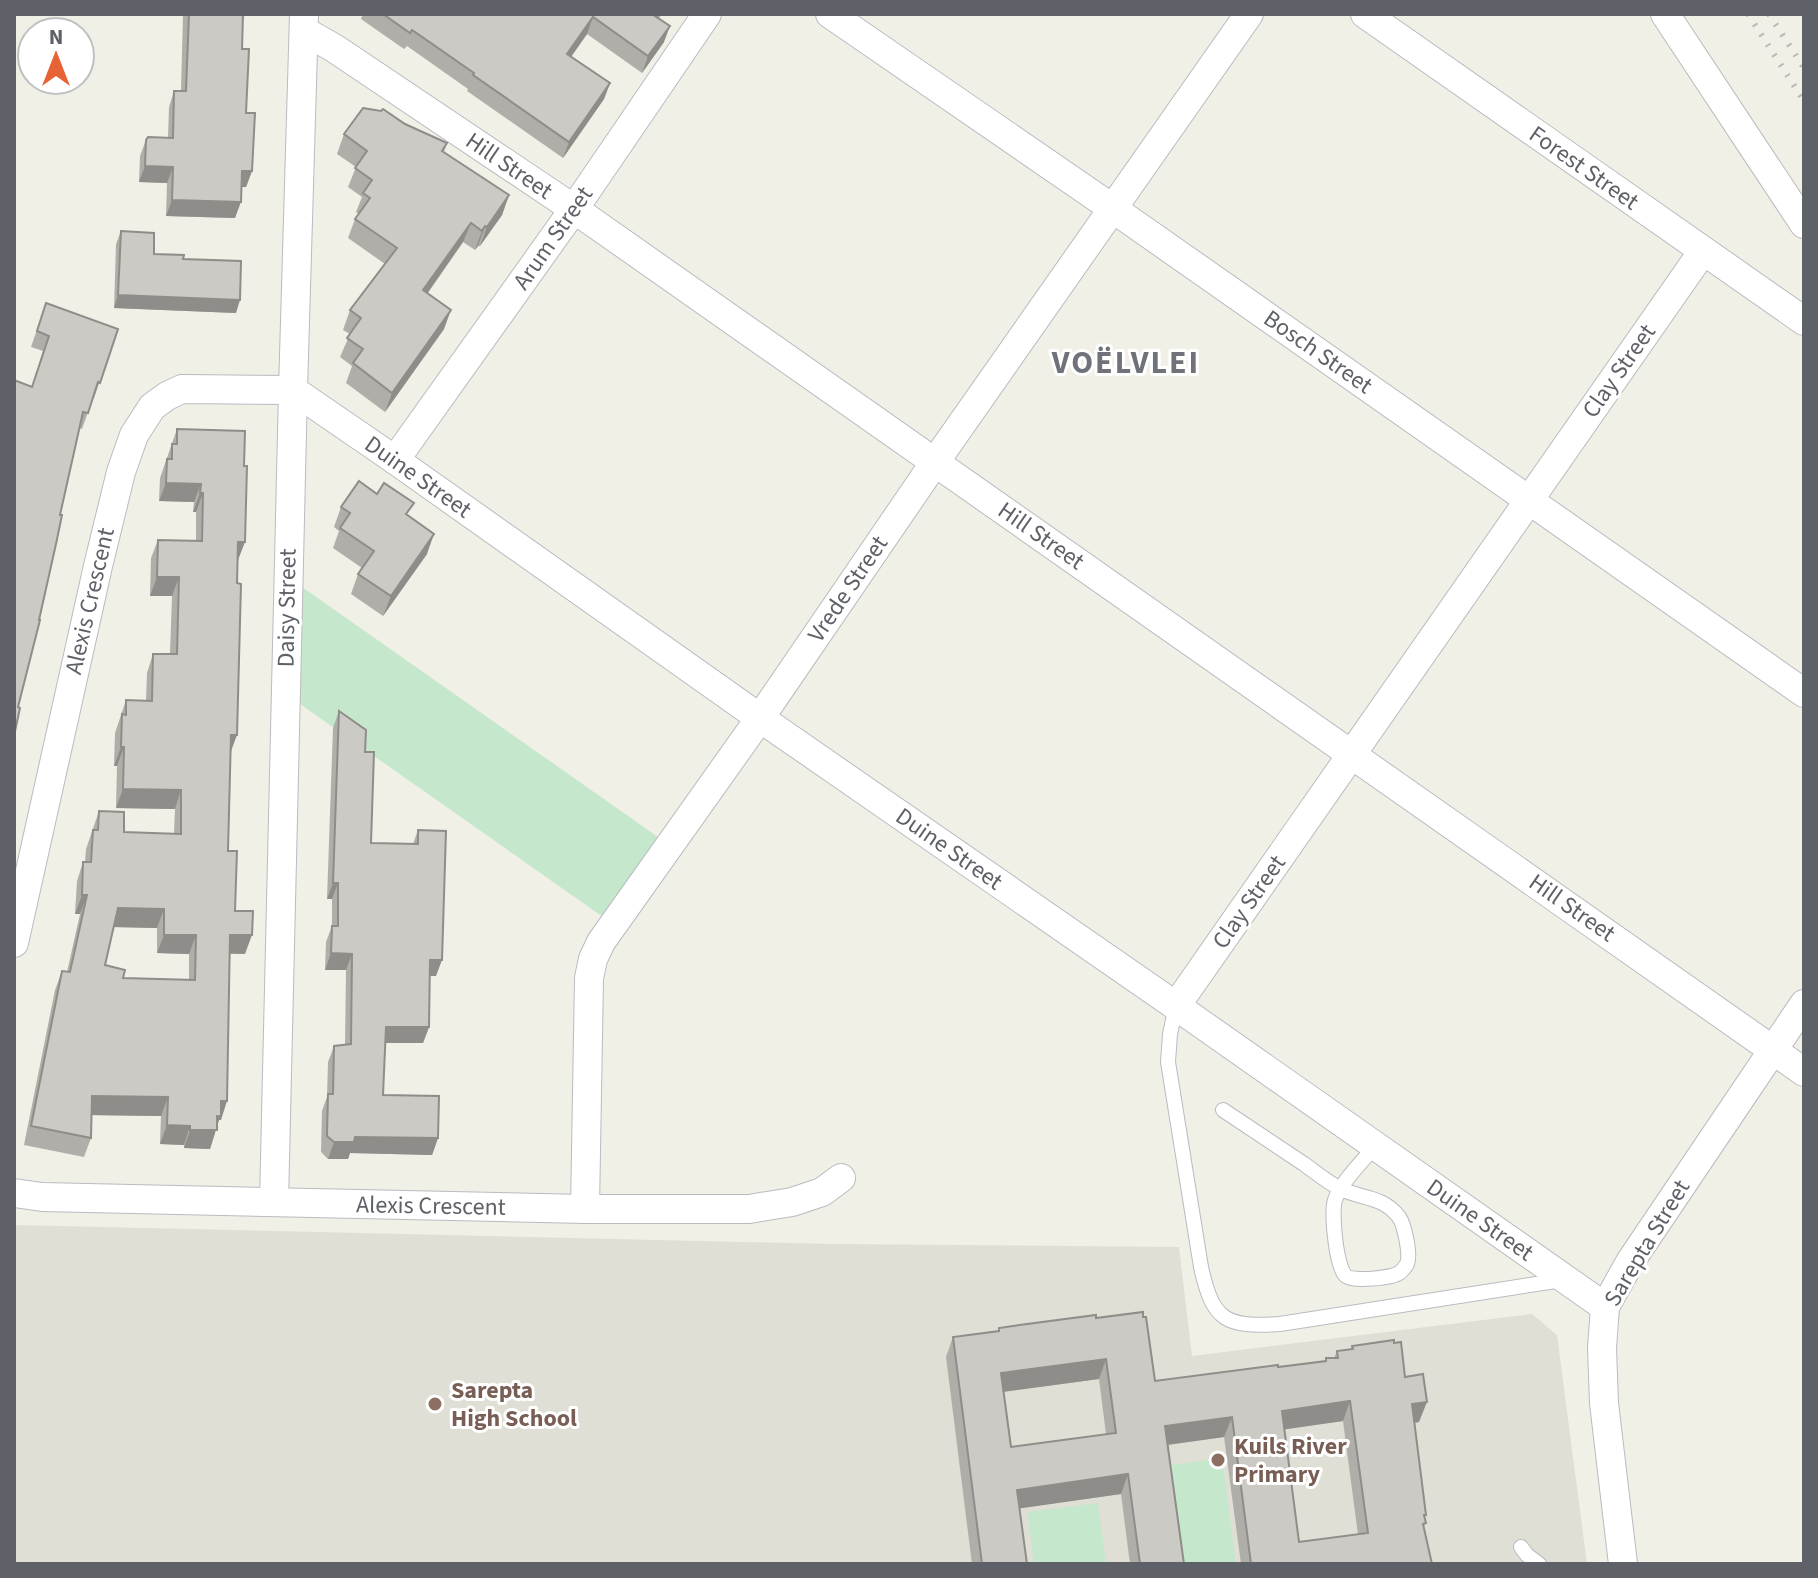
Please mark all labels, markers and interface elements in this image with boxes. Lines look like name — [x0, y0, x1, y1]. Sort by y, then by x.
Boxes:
north arrow — [16, 16, 96, 96]
text: N — [49, 21, 63, 53]
street label: Forest Street — [1522, 117, 1646, 219]
street label: Hill Street — [458, 124, 560, 208]
street label: Arum Street — [504, 179, 602, 297]
street label: Bosch Street — [1256, 302, 1380, 402]
street label: Clay Street — [1574, 317, 1664, 425]
district label: VOËLVLEI — [1051, 340, 1200, 386]
street label: Duine Street — [357, 427, 479, 527]
street label: Hill Street — [991, 493, 1091, 579]
street label: Alexis Crescent — [56, 524, 124, 678]
street label: Vrede Street — [799, 529, 897, 649]
street label: Daisy Street — [268, 548, 306, 668]
street label: Duine Street — [888, 799, 1010, 899]
street label: Clay Street — [1204, 848, 1294, 956]
street label: Hill Street — [1522, 865, 1622, 951]
street label: Duine Street — [1419, 1170, 1541, 1270]
street label: Sarepta Street — [1595, 1173, 1699, 1313]
street label: Alexis Crescent — [356, 1187, 506, 1225]
place label: Sarepta High School — [451, 1373, 577, 1436]
marker: Sarepta High School — [426, 1395, 444, 1413]
place label: Kuils River Primary — [1234, 1429, 1347, 1492]
marker: Kuils River Primary — [1209, 1451, 1227, 1469]

